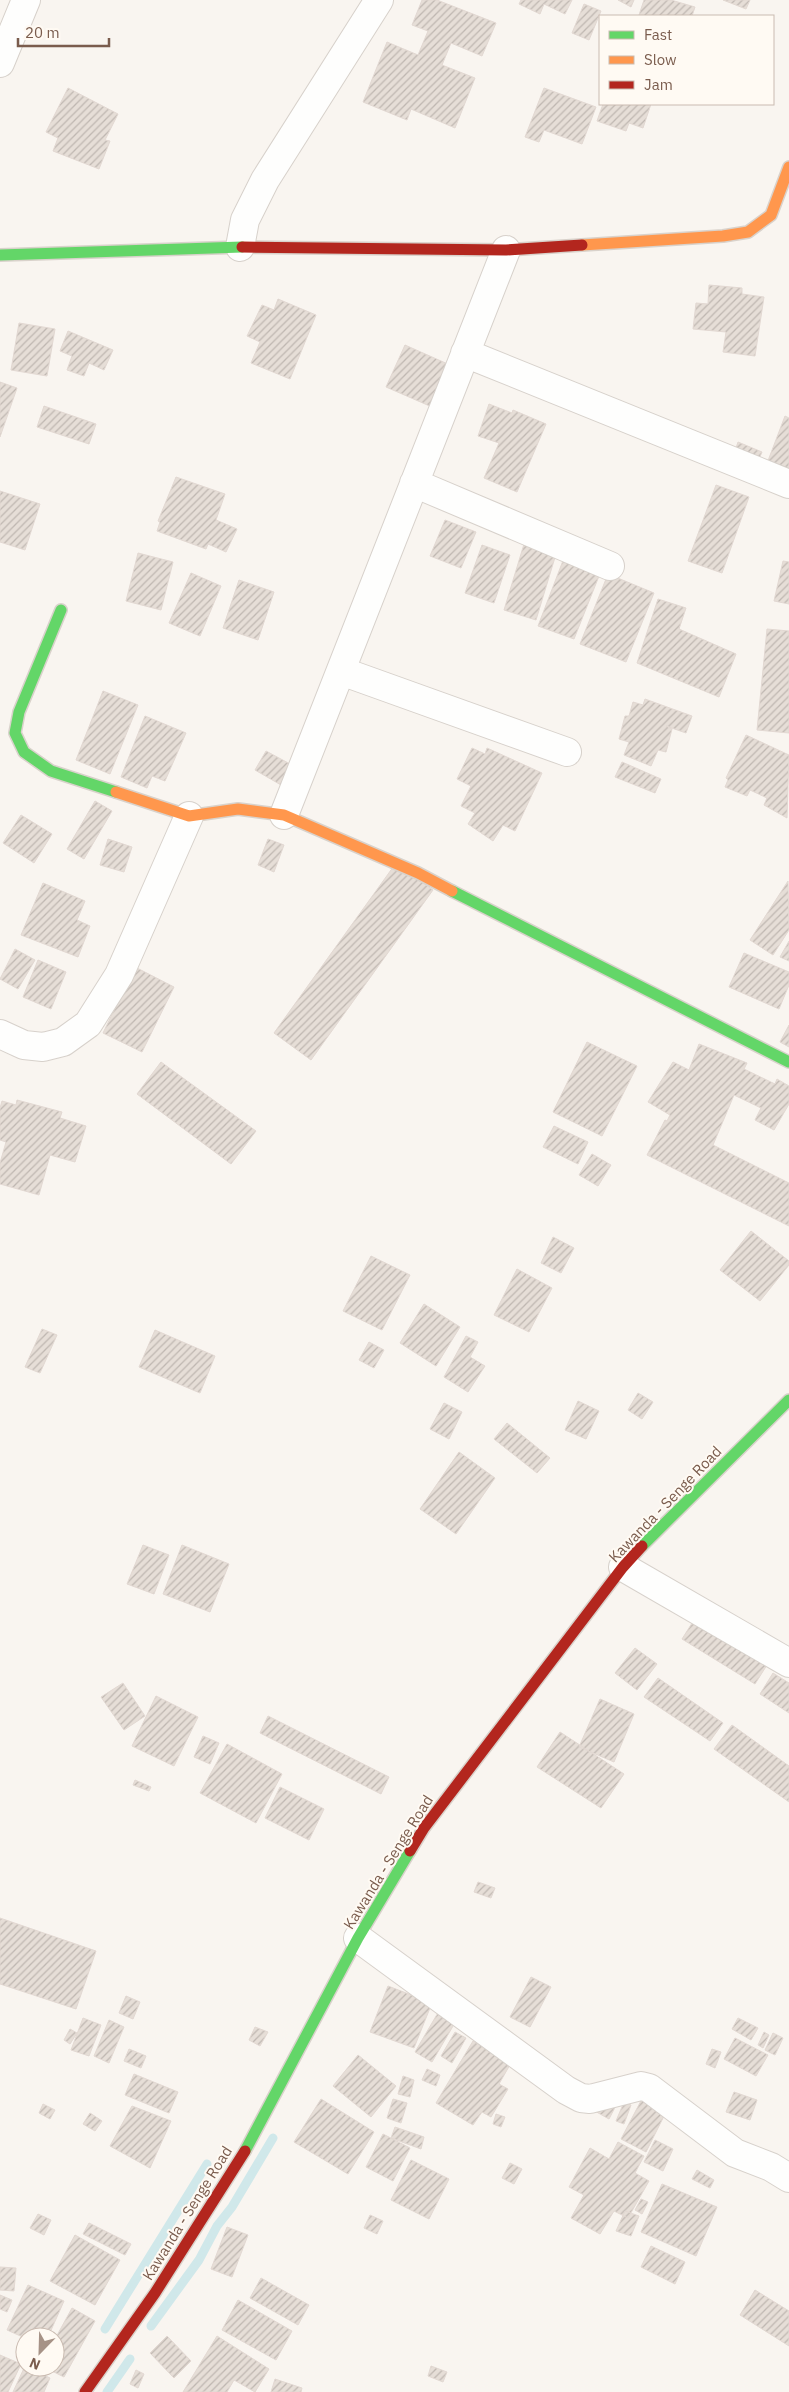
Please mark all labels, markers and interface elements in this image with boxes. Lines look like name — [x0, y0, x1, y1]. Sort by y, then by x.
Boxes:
scale bar — [18, 15, 109, 47]
legend — [599, 15, 774, 105]
text: 20 m — [25, 23, 60, 42]
text: Fast — [644, 25, 672, 44]
text: Slow — [644, 50, 677, 69]
text: Jam — [644, 75, 673, 94]
street label: Kawanda - Senge Road — [604, 1442, 726, 1566]
street label: Kawanda - Senge Road — [339, 1791, 437, 1933]
street label: Kawanda - Senge Road — [138, 2142, 236, 2284]
north arrow — [15, 2327, 65, 2377]
text: N — [27, 2354, 43, 2374]

